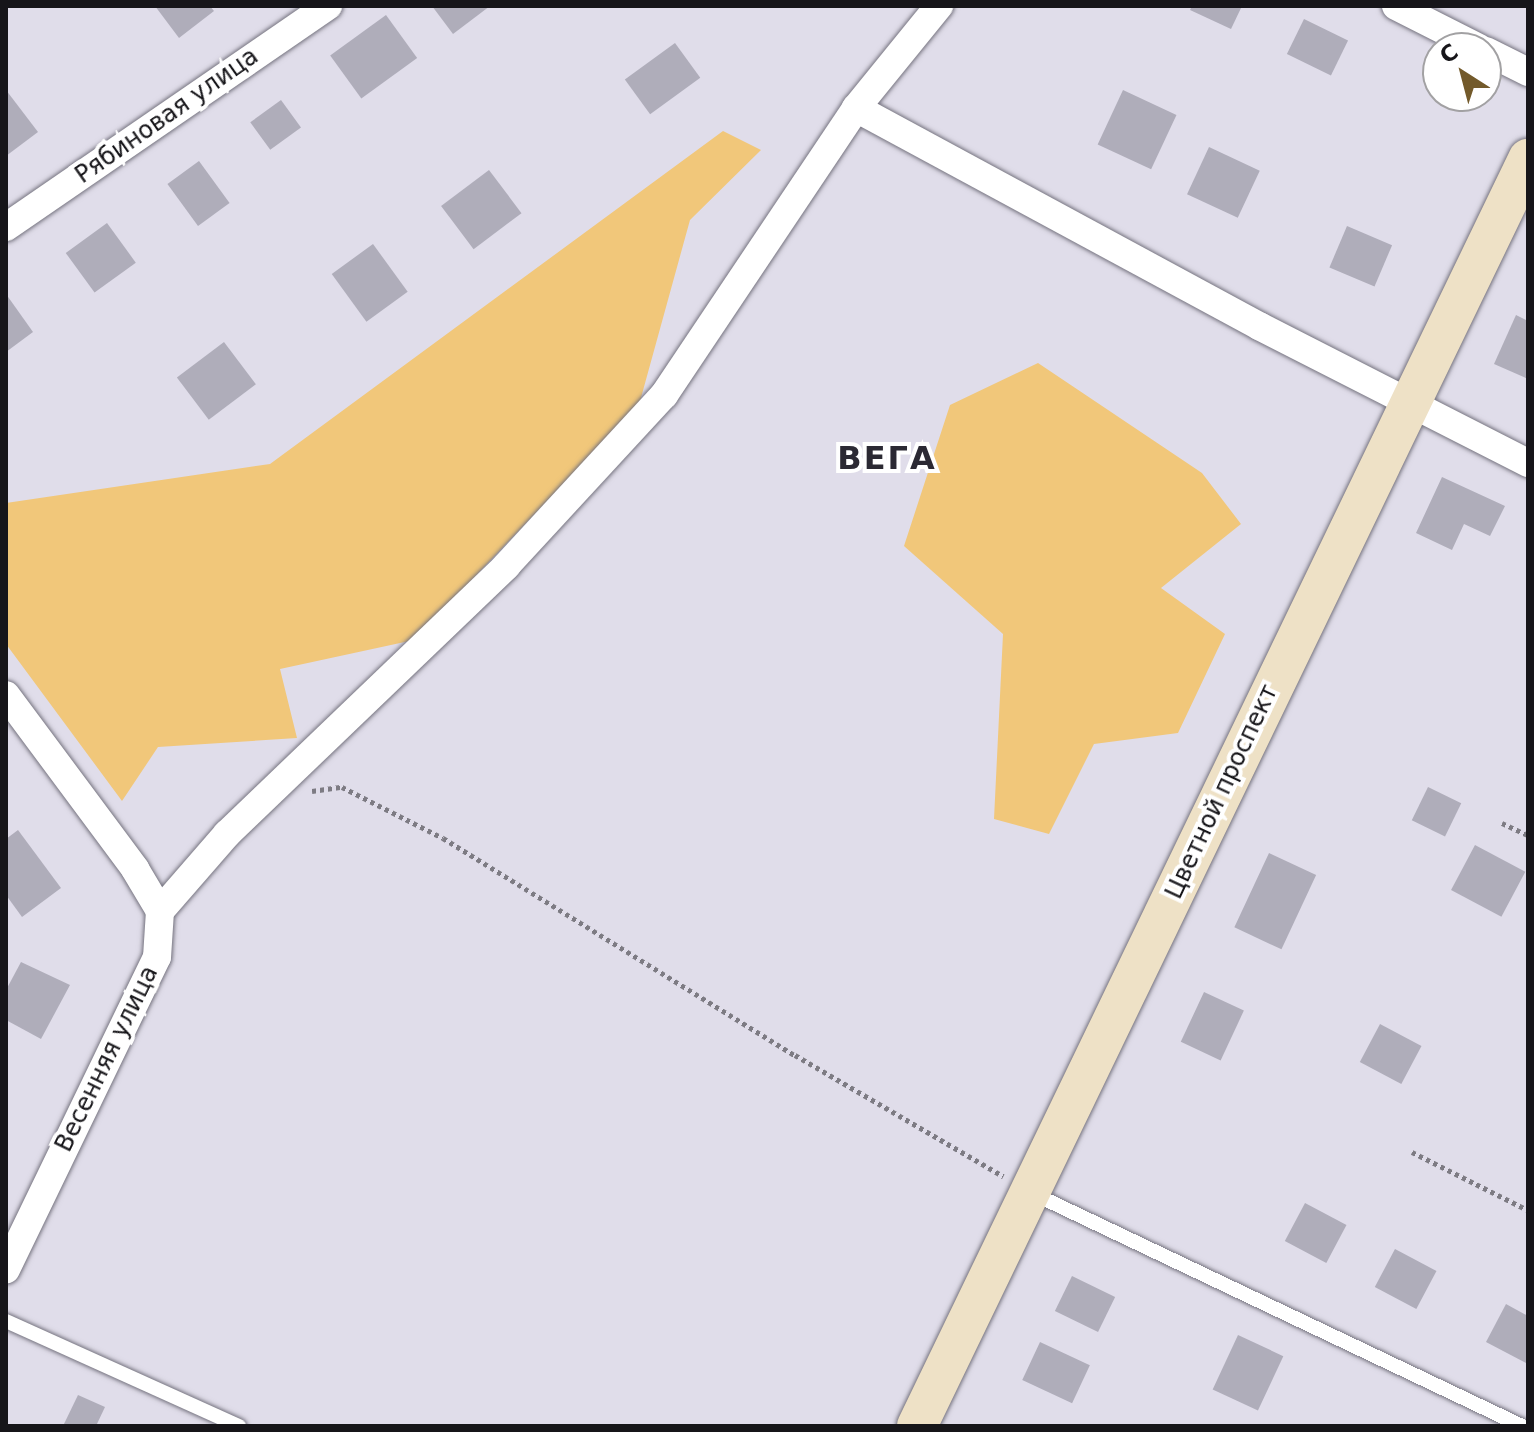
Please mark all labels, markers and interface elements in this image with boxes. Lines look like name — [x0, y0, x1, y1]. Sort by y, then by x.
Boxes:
north arrow — [1422, 32, 1502, 112]
text: С — [1435, 39, 1463, 69]
street label: Рябиновая улица — [70, 42, 264, 190]
district label: ВЕГА — [837, 439, 937, 477]
street label: Цветной проспект — [1160, 680, 1284, 904]
street label: Весенняя улица — [50, 961, 164, 1157]

